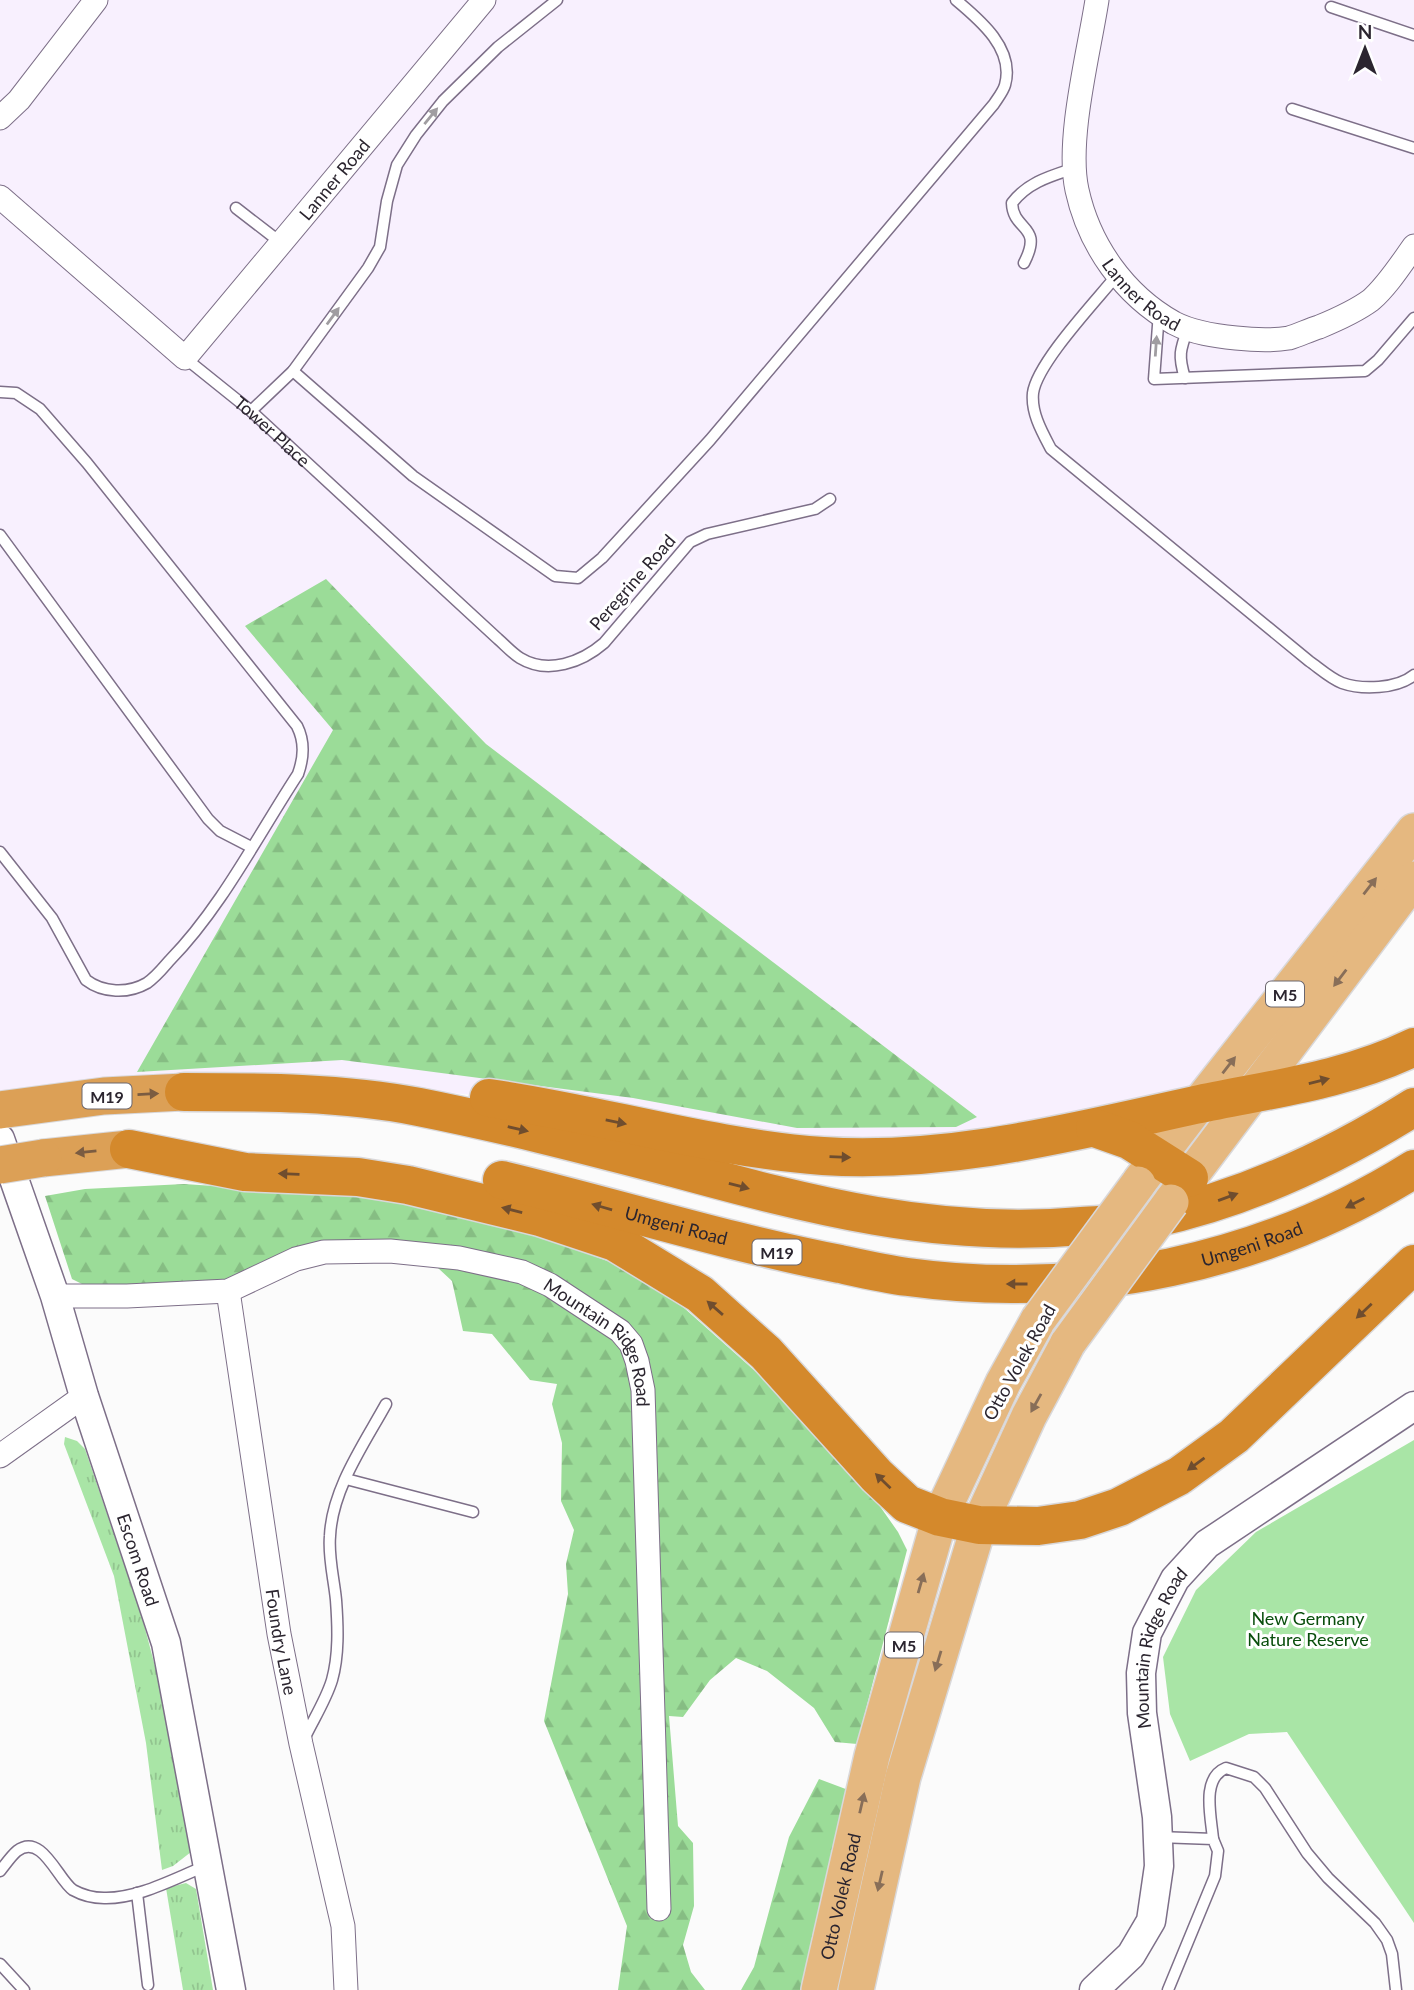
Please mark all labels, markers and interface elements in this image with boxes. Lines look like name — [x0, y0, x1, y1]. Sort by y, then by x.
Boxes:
north arrow — [1330, 14, 1400, 84]
text: N — [1358, 20, 1372, 43]
one-way arrow — [423, 108, 438, 125]
street label: Lanner Road — [294, 134, 374, 224]
street label: Lanner Road — [1098, 254, 1184, 335]
one-way arrow — [326, 307, 340, 325]
one-way arrow — [1151, 335, 1162, 357]
street label: Tower Place — [230, 391, 315, 471]
street label: Peregrine Road — [584, 530, 680, 634]
one-way arrow — [1363, 878, 1378, 896]
one-way arrow — [1333, 968, 1347, 987]
road number: M5 — [1266, 982, 1304, 1006]
one-way arrow — [1222, 1056, 1237, 1074]
one-way arrow — [1308, 1075, 1330, 1086]
road number: M19 — [82, 1084, 132, 1108]
one-way arrow — [137, 1088, 159, 1099]
one-way arrow — [605, 1116, 627, 1127]
one-way arrow — [507, 1124, 529, 1135]
one-way arrow — [75, 1147, 97, 1158]
one-way arrow — [829, 1151, 851, 1162]
one-way arrow — [277, 1168, 299, 1179]
one-way arrow — [728, 1181, 750, 1192]
one-way arrow — [1217, 1191, 1238, 1202]
one-way arrow — [1345, 1198, 1365, 1209]
one-way arrow — [592, 1201, 613, 1211]
street label: Umgeni Road — [622, 1201, 730, 1249]
one-way arrow — [501, 1204, 523, 1215]
street label: Umgeni Road — [1199, 1217, 1306, 1271]
road number: M19 — [752, 1240, 802, 1264]
street label: Mountain Ridge Road — [540, 1273, 655, 1407]
one-way arrow — [1006, 1278, 1028, 1290]
one-way arrow — [706, 1300, 724, 1316]
street label: Otto Volek Road — [978, 1300, 1060, 1424]
one-way arrow — [1356, 1303, 1373, 1319]
one-way arrow — [1030, 1393, 1042, 1413]
one-way arrow — [1187, 1456, 1205, 1470]
one-way arrow — [875, 1474, 892, 1490]
street label: Escom Road — [113, 1511, 164, 1609]
street label: Mountain Ridge Road — [1130, 1562, 1192, 1730]
one-way arrow — [917, 1573, 927, 1594]
street label: Foundry Lane — [261, 1587, 302, 1697]
park label: New Germany Nature Reserve — [1247, 1607, 1369, 1650]
road number: M5 — [885, 1632, 923, 1658]
one-way arrow — [932, 1651, 943, 1672]
one-way arrow — [856, 1792, 867, 1814]
street label: Otto Volek Road — [815, 1831, 865, 1962]
one-way arrow — [875, 1870, 886, 1892]

